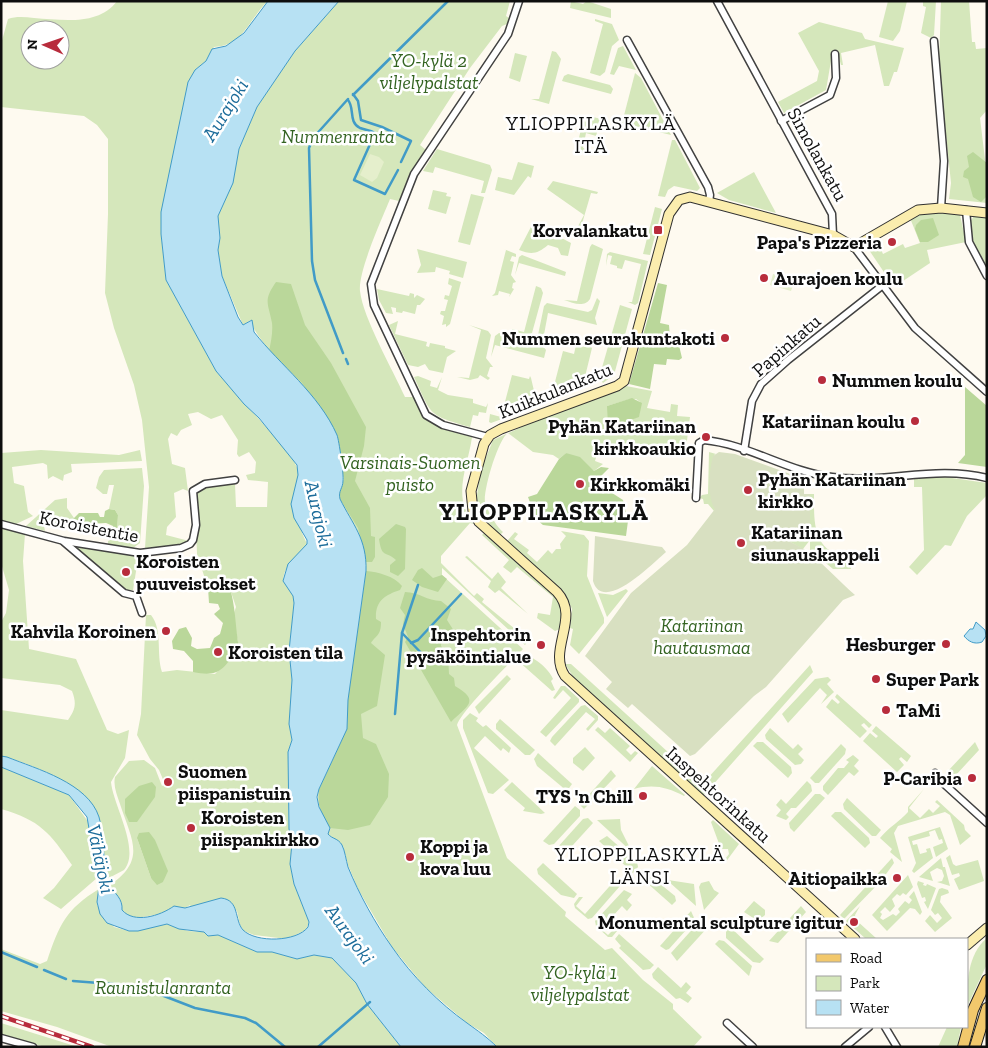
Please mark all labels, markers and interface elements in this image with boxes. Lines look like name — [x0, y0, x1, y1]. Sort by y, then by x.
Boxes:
north arrow — [20, 20, 70, 70]
text: N — [24, 39, 41, 50]
park label: YO-kylä 2 viljelypalstat — [379, 49, 479, 94]
water label: Aurajoki — [196, 75, 253, 146]
street label: Simolankatu — [782, 103, 853, 205]
district label: YLIOPPILASKYLÄ ITÄ — [505, 111, 676, 158]
park label: Nummenranta — [281, 125, 395, 148]
place label: Korvalankatu — [532, 219, 648, 242]
marker: Korvalankatu — [652, 224, 664, 236]
place label: Papa's Pizzeria — [757, 231, 882, 254]
marker: Papa's Pizzeria — [886, 236, 898, 248]
place label: Aurajoen koulu — [774, 267, 903, 290]
marker: Aurajoen koulu — [758, 272, 770, 284]
street label: Papinkatu — [747, 309, 826, 381]
place label: Nummen seurakuntakoti — [502, 327, 715, 350]
marker: Nummen seurakuntakoti — [719, 332, 731, 344]
street label: Kuikkulankatu — [495, 357, 616, 424]
place label: Nummen koulu — [832, 369, 962, 392]
marker: Nummen koulu — [816, 374, 828, 386]
place label: Katariinan koulu — [762, 410, 905, 433]
place label: Pyhän Katariinan kirkkoaukio — [548, 415, 697, 460]
marker: Katariinan koulu — [909, 415, 921, 427]
marker: Pyhän Katariinan kirkkoaukio — [700, 431, 712, 443]
park label: Varsinais-Suomen puisto — [340, 451, 480, 496]
place label: Pyhän Katariinan kirkko — [758, 468, 907, 513]
place label: Kirkkomäki — [590, 473, 690, 496]
water label: Aurajoki — [299, 477, 338, 550]
marker: Kirkkomäki — [574, 478, 586, 490]
marker: Pyhän Katariinan kirkko — [742, 484, 754, 496]
district label: YLIOPPILASKYLÄ — [439, 497, 649, 526]
street label: Koroistentie — [37, 506, 141, 547]
place label: Katariinan siunauskappeli — [751, 521, 880, 566]
marker: Katariinan siunauskappeli — [735, 537, 747, 549]
place label: Koroisten puuveistokset — [136, 550, 256, 595]
marker: Koroisten puuveistokset — [120, 566, 132, 578]
park label: Katariinan hautausmaa — [653, 614, 751, 659]
place label: Kahvila Koroinen — [10, 620, 157, 643]
place label: Inspehtorin pysäköintialue — [407, 623, 532, 668]
marker: Kahvila Koroinen — [160, 625, 172, 637]
place label: Hesburger — [846, 633, 937, 656]
marker: Hesburger — [940, 638, 952, 650]
marker: Inspehtorin pysäköintialue — [535, 639, 547, 651]
place label: Koroisten tila — [228, 641, 344, 664]
marker: Koroisten tila — [212, 646, 224, 658]
place label: Super Park — [886, 668, 979, 691]
marker: Super Park — [870, 673, 882, 685]
place label: TaMi — [896, 699, 941, 722]
marker: TaMi — [880, 704, 892, 716]
street label: Inspehtorinkatu — [662, 741, 776, 848]
place label: Suomen piispanistuin — [178, 760, 291, 805]
place label: P-Caribia — [883, 767, 962, 790]
marker: P-Caribia — [966, 772, 978, 784]
marker: Suomen piispanistuin — [162, 776, 174, 788]
place label: TYS 'n Chill — [536, 785, 634, 808]
marker: TYS 'n Chill — [637, 790, 649, 802]
place label: Koroisten piispankirkko — [201, 806, 319, 851]
water label: Vähäjoki — [82, 822, 120, 896]
marker: Koroisten piispankirkko — [185, 822, 197, 834]
place label: Koppi ja kova luu — [420, 835, 491, 880]
district label: YLIOPPILASKYLÄ LÄNSI — [554, 842, 725, 889]
marker: Koppi ja kova luu — [404, 851, 416, 863]
place label: Aitiopaikka — [788, 867, 887, 890]
marker: Aitiopaikka — [891, 872, 903, 884]
water label: Aurajoki — [320, 899, 380, 969]
place label: Monumental sculpture igitur — [598, 911, 845, 934]
marker: Monumental sculpture igitur — [848, 916, 860, 928]
legend — [806, 938, 968, 1028]
text: Road — [850, 949, 883, 967]
park label: YO-kylä 1 viljelypalstat — [530, 961, 630, 1006]
text: Park — [850, 974, 880, 992]
park label: Raunistulanranta — [95, 976, 231, 999]
text: Water — [850, 999, 890, 1017]

